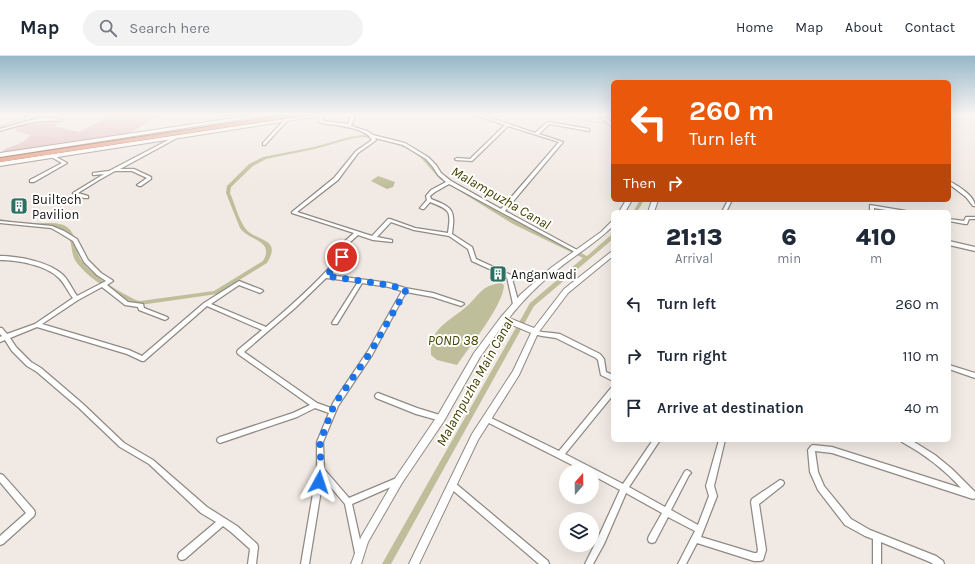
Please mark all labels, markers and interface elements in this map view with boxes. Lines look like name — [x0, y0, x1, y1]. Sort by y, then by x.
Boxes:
search box — [83, 10, 363, 46]
text: Map — [20, 17, 59, 39]
icon: search — [97, 17, 119, 39]
text: Search here — [129, 19, 210, 37]
text: Home — [736, 19, 773, 36]
text: Map — [795, 19, 823, 36]
text: About — [845, 19, 883, 36]
text: Contact — [905, 19, 955, 36]
text: 260 m — [689, 94, 774, 127]
icon: left — [623, 96, 675, 148]
text: Turn left — [689, 128, 757, 150]
water label: Malampuzha Canal — [448, 163, 554, 234]
icon: right — [664, 172, 686, 194]
text: Then — [623, 174, 656, 192]
place label: Builtech Pavilion — [32, 192, 82, 222]
building icon: Builtech Pavilion — [9, 196, 29, 216]
text: 21:13 — [666, 223, 722, 251]
text: 6 — [781, 223, 797, 251]
text: 410 — [856, 223, 896, 251]
pin — [325, 240, 359, 274]
icon: arrive — [331, 246, 353, 268]
text: Arrival — [675, 251, 713, 266]
text: min — [777, 251, 801, 266]
text: m — [870, 251, 882, 266]
building icon: Anganwadi — [488, 264, 508, 284]
place label: Anganwadi — [511, 267, 577, 282]
icon: left — [623, 293, 645, 315]
text: Turn left — [657, 295, 716, 313]
text: 260 m — [895, 295, 939, 313]
water label: Malampuzha Main Canal — [433, 315, 518, 449]
water label: POND 38 — [428, 332, 478, 349]
icon: right — [623, 345, 645, 367]
text: Turn right — [657, 347, 727, 365]
text: 110 m — [903, 347, 939, 365]
icon: arrive — [623, 397, 645, 419]
text: Arrive at destination — [657, 399, 804, 417]
text: 40 m — [904, 399, 939, 417]
position arrow — [298, 461, 340, 503]
north arrow — [559, 464, 599, 504]
map controls — [559, 464, 599, 552]
button: layers — [559, 512, 599, 552]

